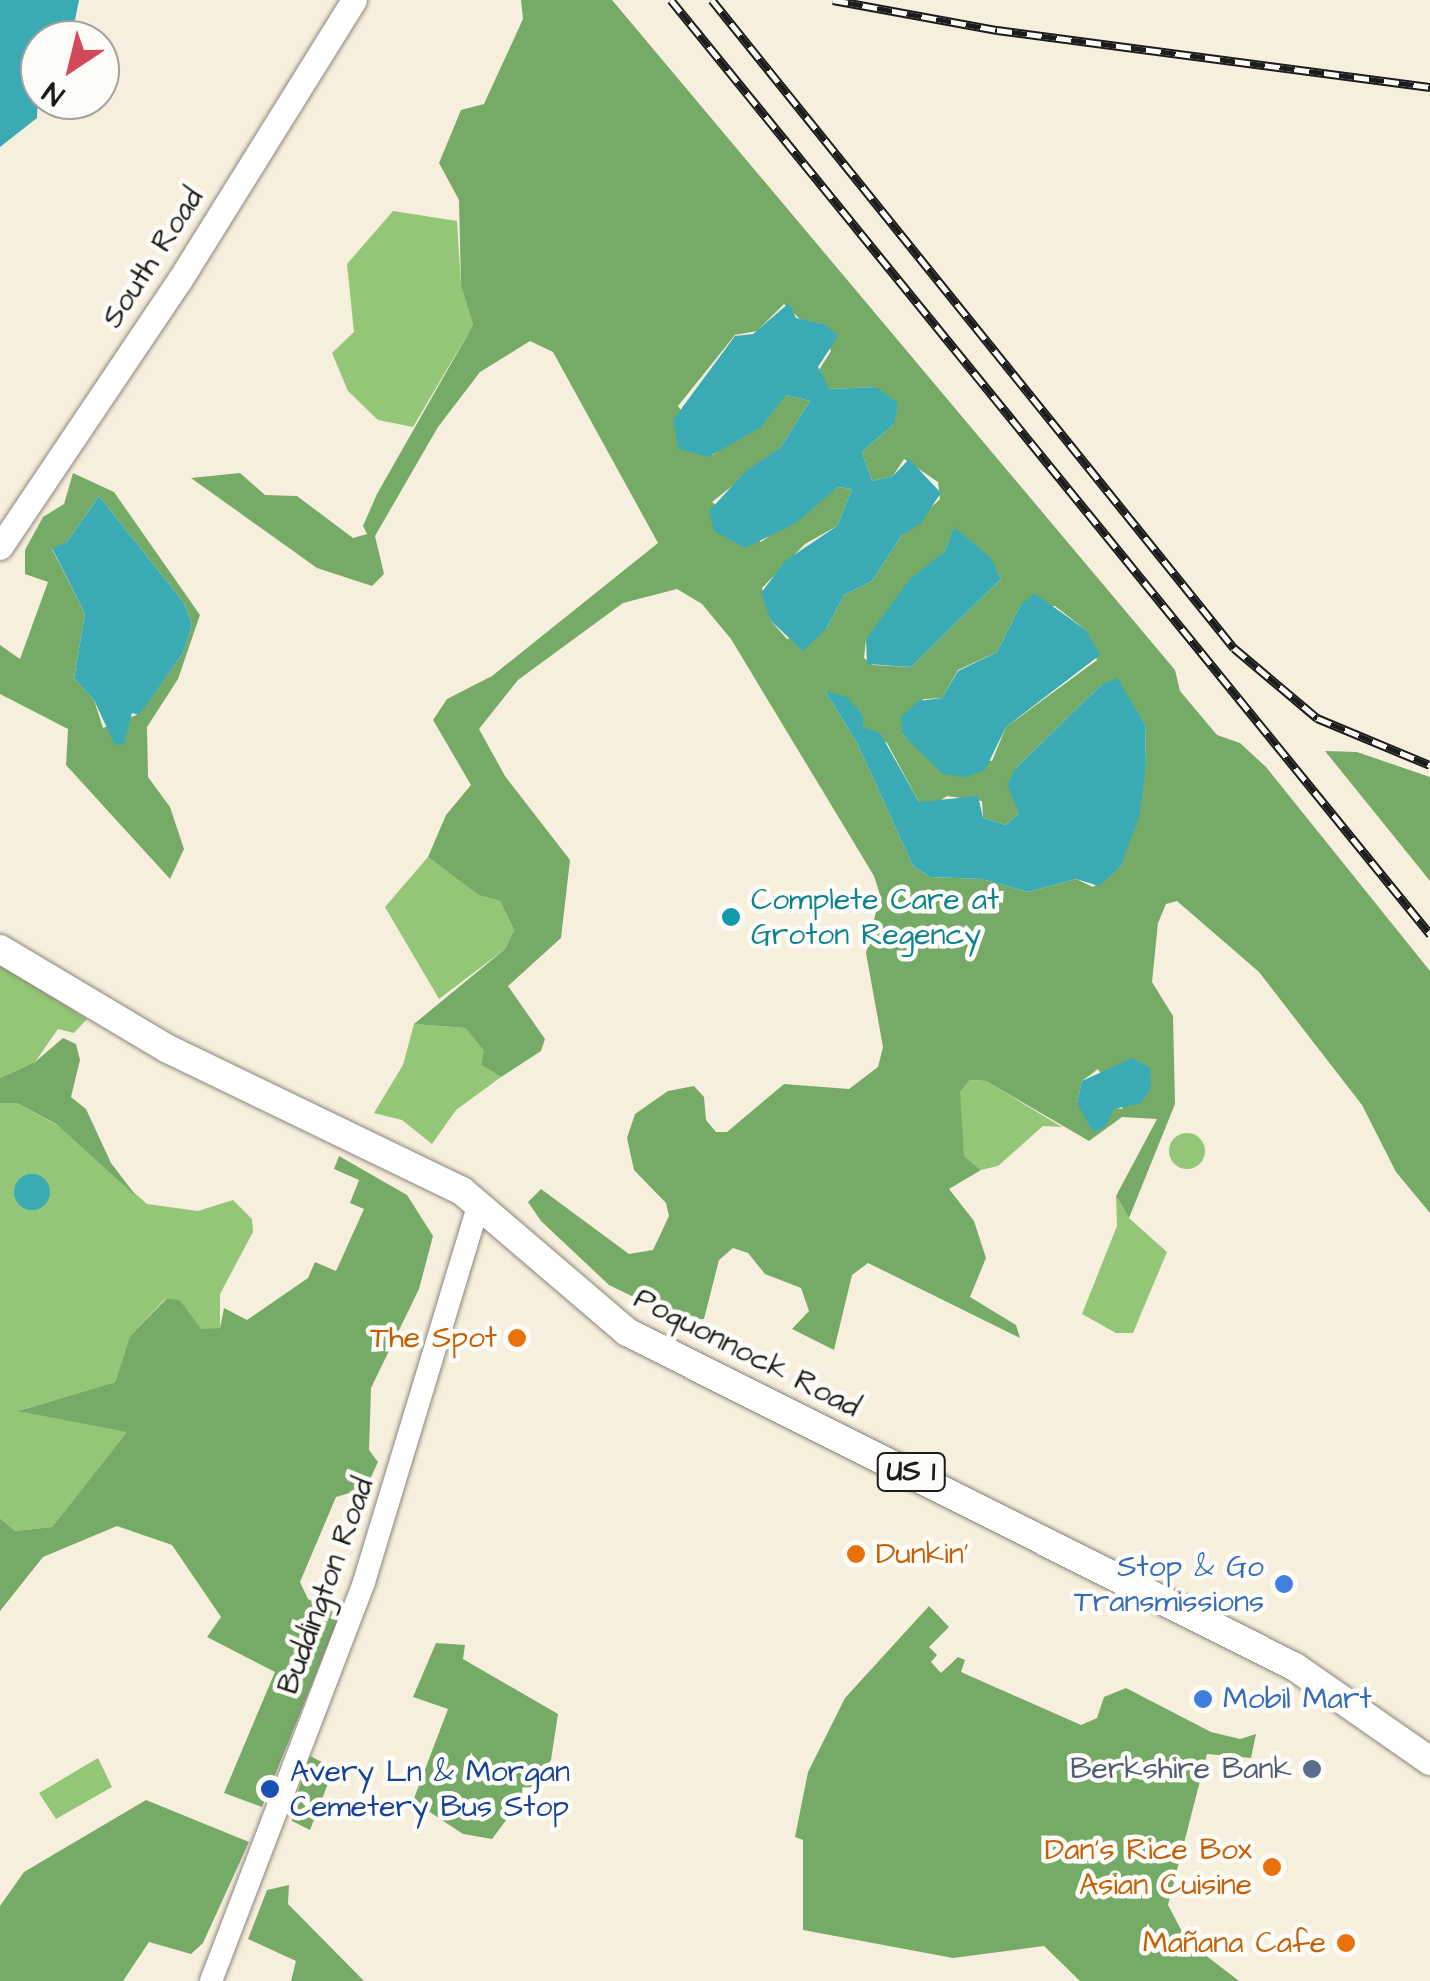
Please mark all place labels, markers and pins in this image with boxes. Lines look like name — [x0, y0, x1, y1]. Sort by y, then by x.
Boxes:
place label: Complete Care at Groton Regency — [751, 882, 999, 952]
marker: Complete Care at Groton Regency — [720, 906, 742, 928]
place label: The Spot — [370, 1320, 497, 1356]
marker: The Spot — [506, 1327, 528, 1349]
place label: Dunkin' — [876, 1536, 969, 1572]
marker: Dunkin' — [845, 1543, 867, 1565]
place label: Stop & Go Transmissions — [1074, 1549, 1264, 1620]
marker: Stop & Go Transmissions — [1273, 1573, 1295, 1595]
place label: Mobil Mart — [1223, 1681, 1372, 1717]
marker: Mobil Mart — [1192, 1688, 1214, 1710]
place label: Berkshire Bank — [1070, 1751, 1292, 1787]
place label: Avery Ln & Morgan Cemetery Bus Stop — [290, 1754, 570, 1824]
marker: Berkshire Bank — [1301, 1758, 1323, 1780]
marker: Avery Ln & Morgan Cemetery Bus Stop — [259, 1778, 281, 1800]
place label: Dan's Rice Box Asian Cuisine — [1045, 1832, 1252, 1902]
marker: Dan's Rice Box Asian Cuisine — [1261, 1856, 1283, 1878]
place label: Mañana Cafe — [1143, 1925, 1326, 1961]
marker: Mañana Cafe — [1335, 1932, 1357, 1954]

